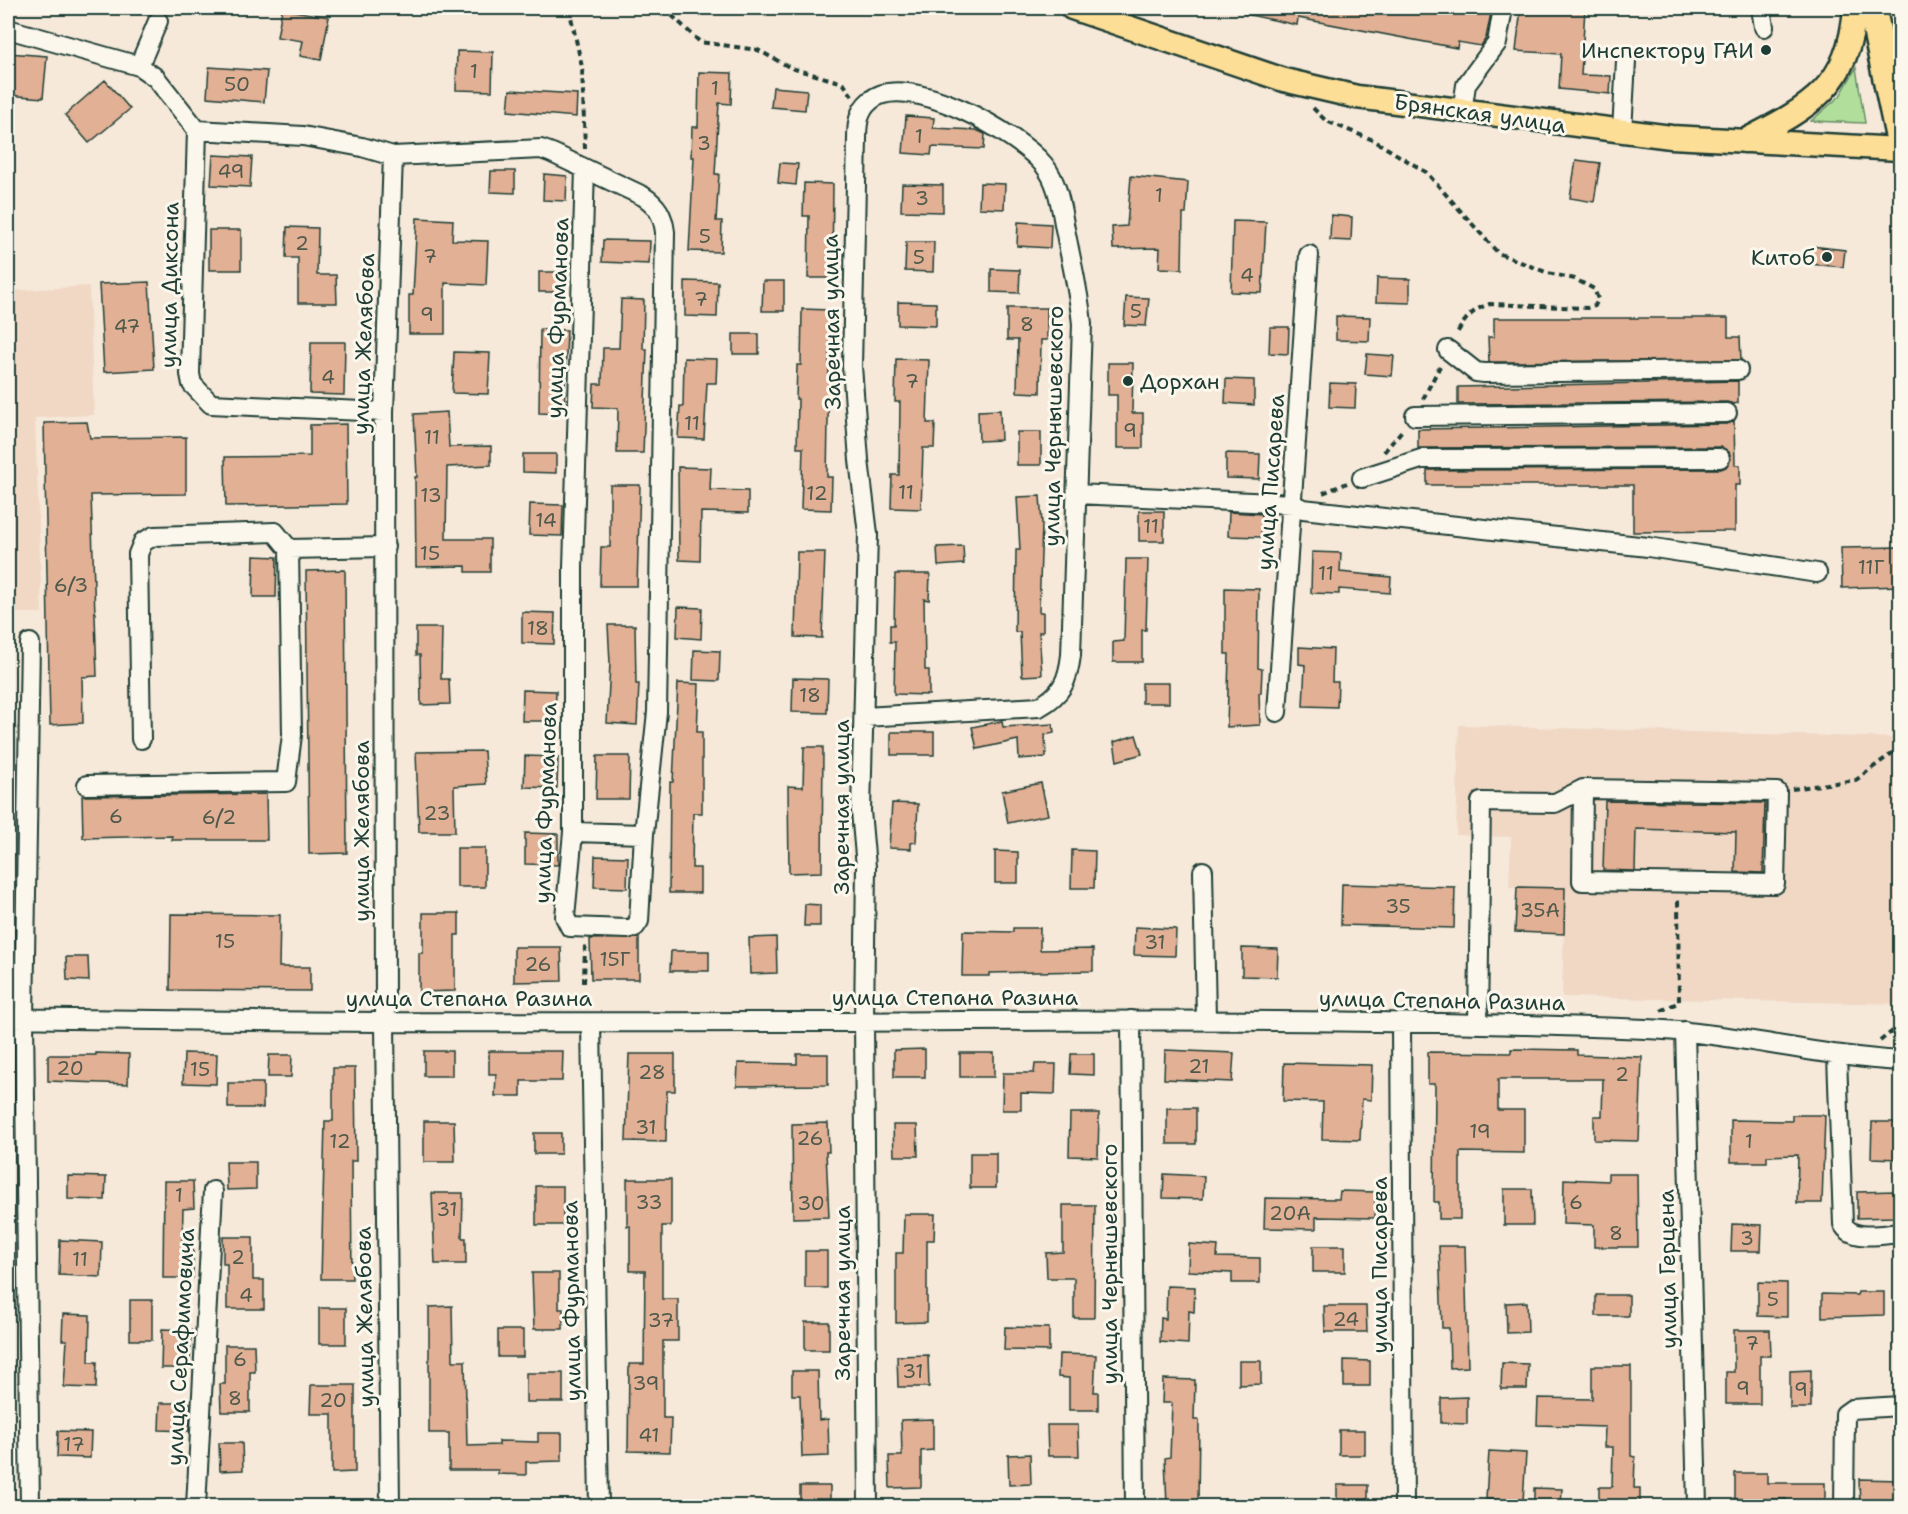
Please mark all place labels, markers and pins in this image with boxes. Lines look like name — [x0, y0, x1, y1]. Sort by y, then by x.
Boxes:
place label: Инспектору ГАИ — [1581, 36, 1754, 65]
marker: Инспектору ГАИ — [1759, 43, 1773, 57]
place label: Китоб — [1751, 243, 1815, 272]
marker: Китоб — [1820, 250, 1834, 264]
place label: Дорхан — [1140, 367, 1220, 396]
marker: Дорхан — [1121, 374, 1135, 388]

